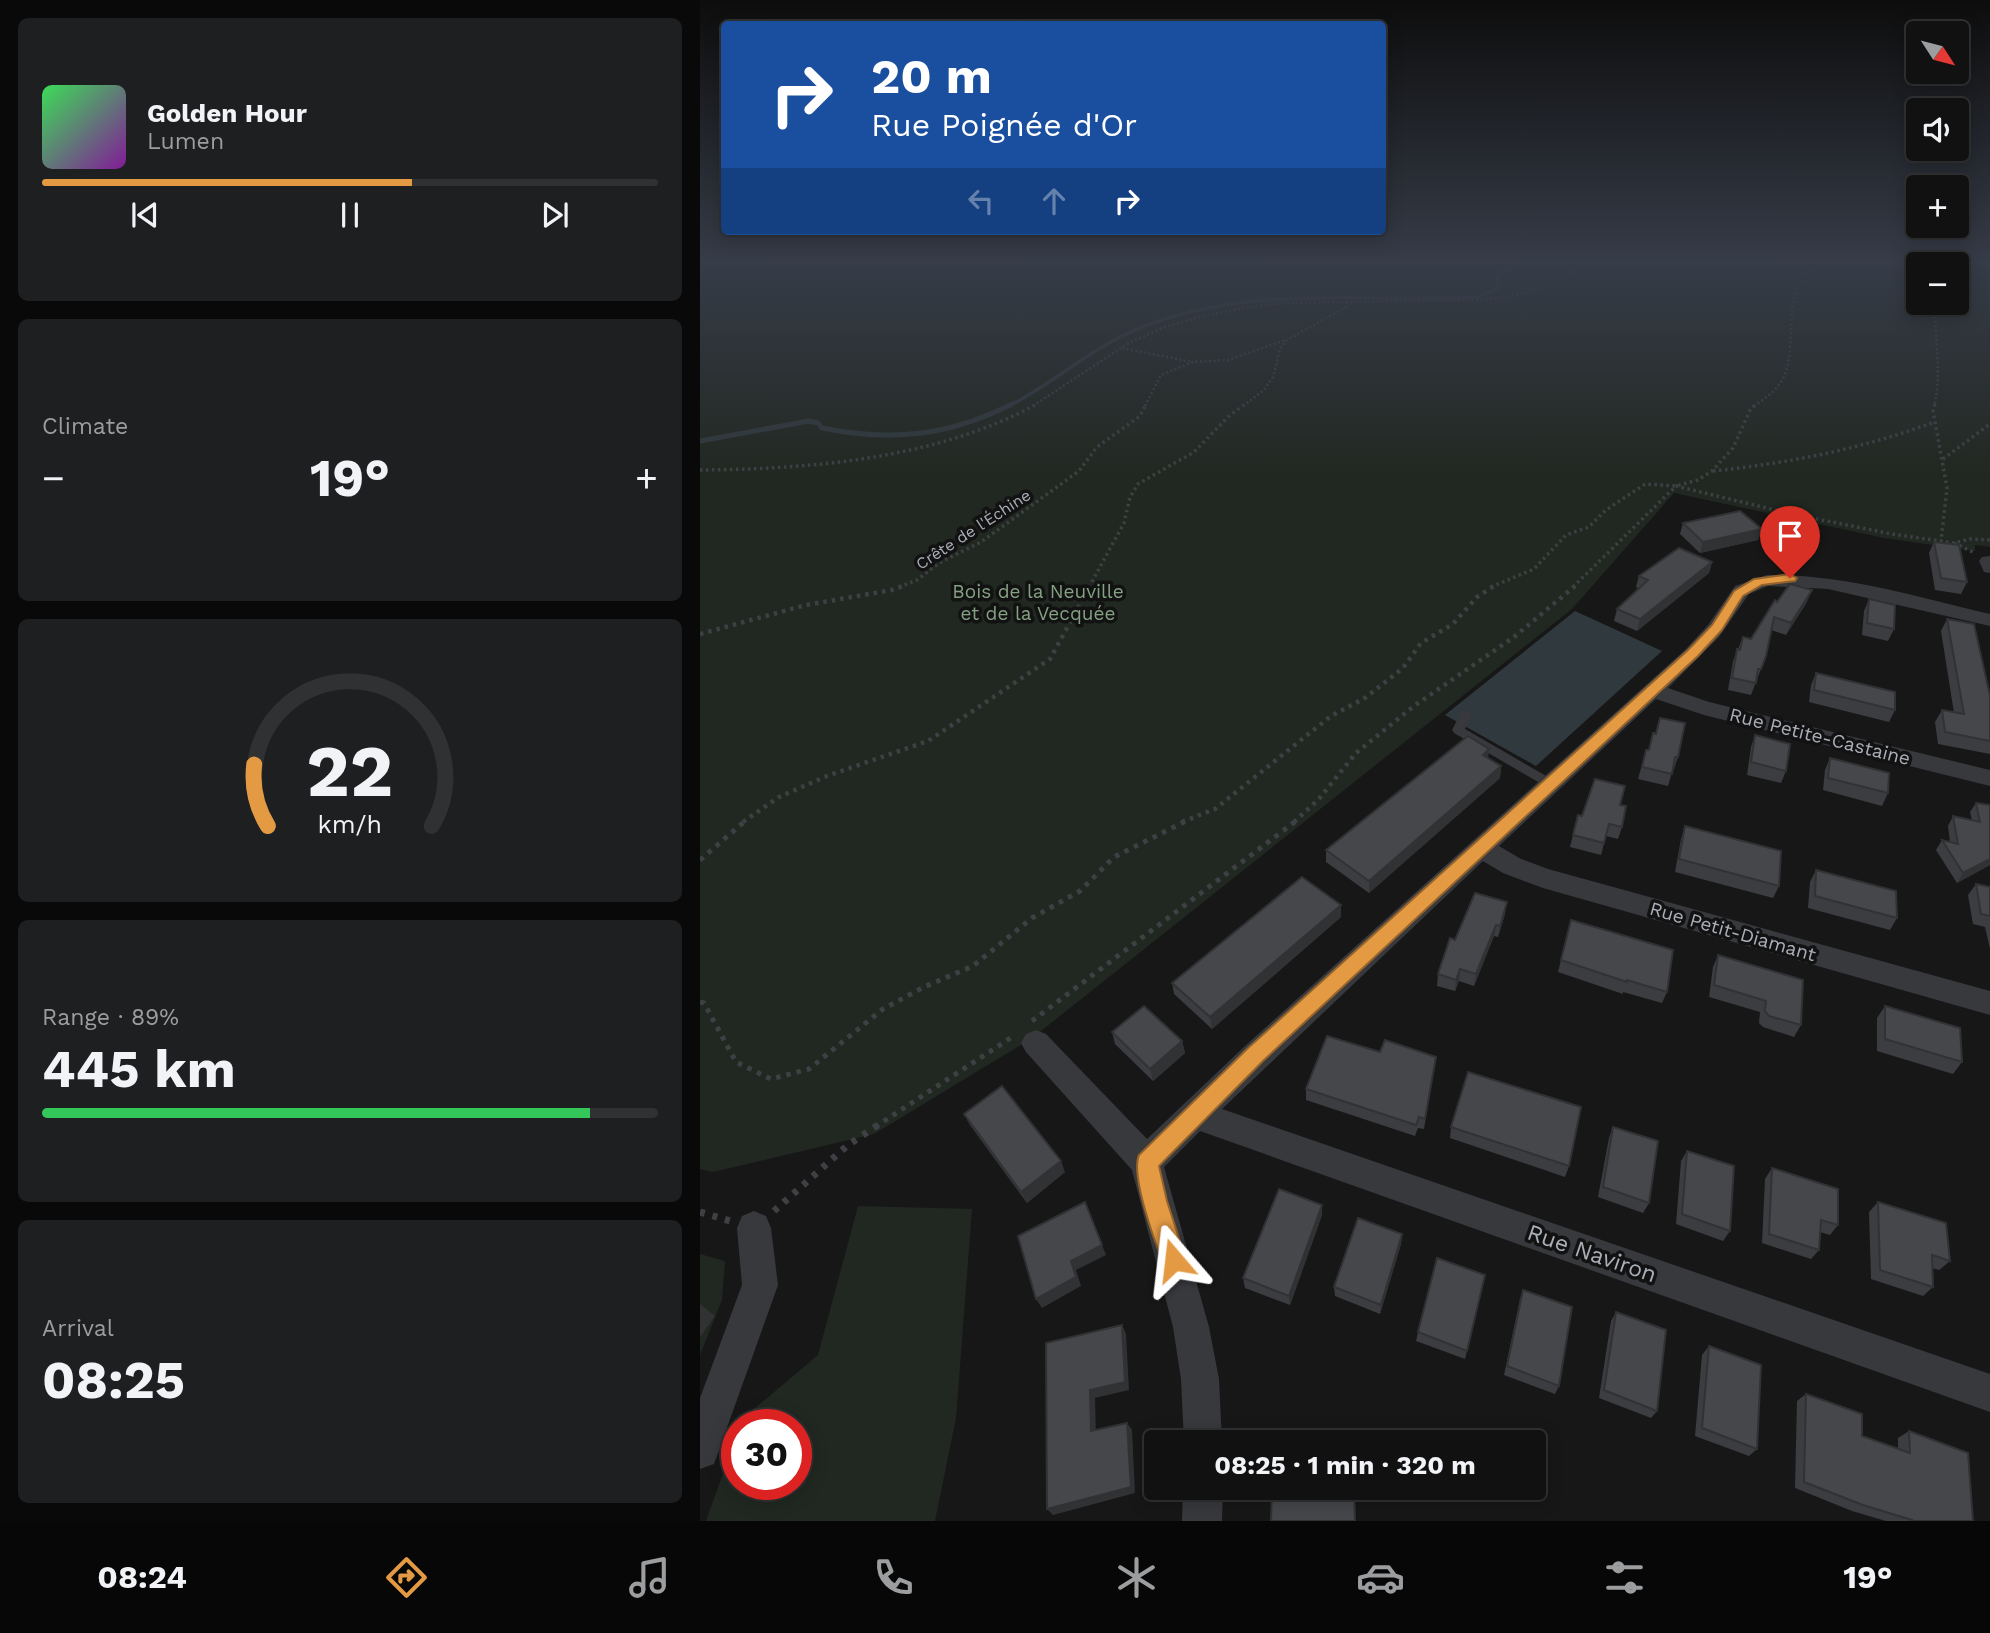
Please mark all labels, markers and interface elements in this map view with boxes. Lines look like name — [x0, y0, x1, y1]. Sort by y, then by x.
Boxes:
north arrow — [1906, 21, 1969, 84]
map controls — [1906, 21, 1969, 315]
text: 20 m — [871, 47, 992, 105]
icon: right — [756, 49, 847, 140]
text: Golden Hour — [147, 98, 307, 128]
button: sound — [1906, 98, 1969, 161]
text: Rue Poignée d'Or — [871, 106, 1137, 144]
text: Lumen — [147, 128, 224, 155]
button: + — [1906, 175, 1969, 238]
icon: left — [962, 182, 1000, 220]
icon: ahead — [1035, 182, 1073, 220]
icon: right — [1108, 182, 1146, 220]
icon: previous — [126, 196, 164, 234]
icon: pause — [331, 196, 369, 234]
icon: next — [536, 196, 574, 234]
button: − — [1906, 252, 1969, 315]
text: Climate — [42, 413, 128, 440]
text: 19° — [310, 448, 390, 509]
text: − — [42, 456, 65, 500]
text: + — [635, 456, 658, 500]
street label: Crête de l'Échine — [912, 485, 1034, 574]
pin — [1760, 506, 1820, 578]
icon: arrive — [1771, 517, 1809, 555]
park label: Bois de la Neuville et de la Vecquée — [952, 580, 1124, 625]
street label: Rue Petite-Castaine — [1727, 703, 1913, 770]
text: 22 — [307, 729, 393, 815]
text: km/h — [318, 810, 382, 839]
street label: Rue Petit-Diamant — [1647, 897, 1819, 966]
text: Range · 89% — [42, 1004, 179, 1031]
text: 445 km — [42, 1039, 236, 1100]
street label: Rue Naviron — [1524, 1219, 1660, 1288]
position arrow — [1137, 1223, 1211, 1297]
text: Arrival — [42, 1315, 114, 1342]
text: 08:25 — [42, 1350, 185, 1411]
speed limit sign: 30 — [721, 1409, 812, 1500]
text: 08:25 · 1 min · 320 m — [1214, 1450, 1476, 1480]
icon: directions — [382, 1553, 431, 1602]
icon: music — [625, 1553, 674, 1602]
icon: phone — [869, 1553, 918, 1602]
icon: climate — [1112, 1553, 1161, 1602]
icon: car — [1356, 1553, 1405, 1602]
icon: filters — [1600, 1553, 1649, 1602]
text: 08:24 — [97, 1558, 187, 1596]
text: 19° — [1843, 1558, 1893, 1596]

